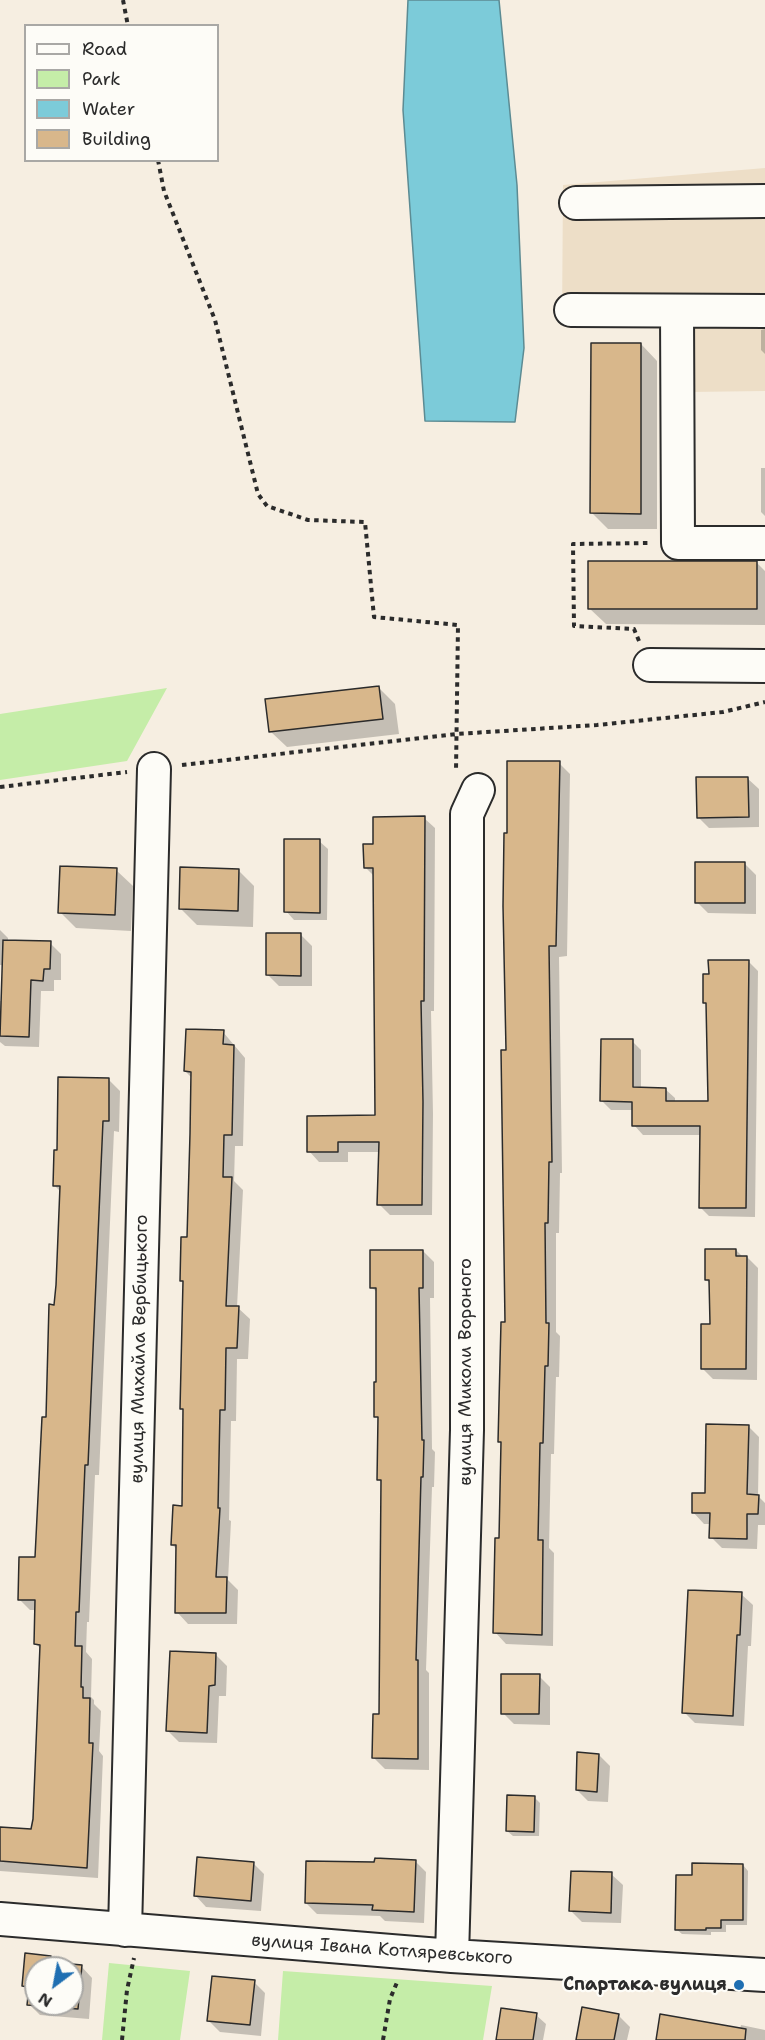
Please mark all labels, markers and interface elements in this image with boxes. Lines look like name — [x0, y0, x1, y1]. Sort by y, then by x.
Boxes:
legend — [24, 24, 219, 162]
text: Road — [82, 37, 127, 61]
text: Park — [82, 67, 121, 91]
text: Water — [82, 97, 135, 121]
text: Building — [82, 127, 151, 151]
street label: вулиця Михайла Вербицького — [127, 1214, 153, 1484]
street label: вулиця Миколи Вороного — [455, 1258, 477, 1486]
street label: вулиця Івана Котляревського — [251, 1930, 513, 1970]
north arrow — [24, 1956, 84, 2016]
place label: Спартака вулиця — [563, 1974, 727, 1996]
marker: Спартака вулиця — [732, 1978, 746, 1992]
text: N — [34, 1988, 56, 2012]

